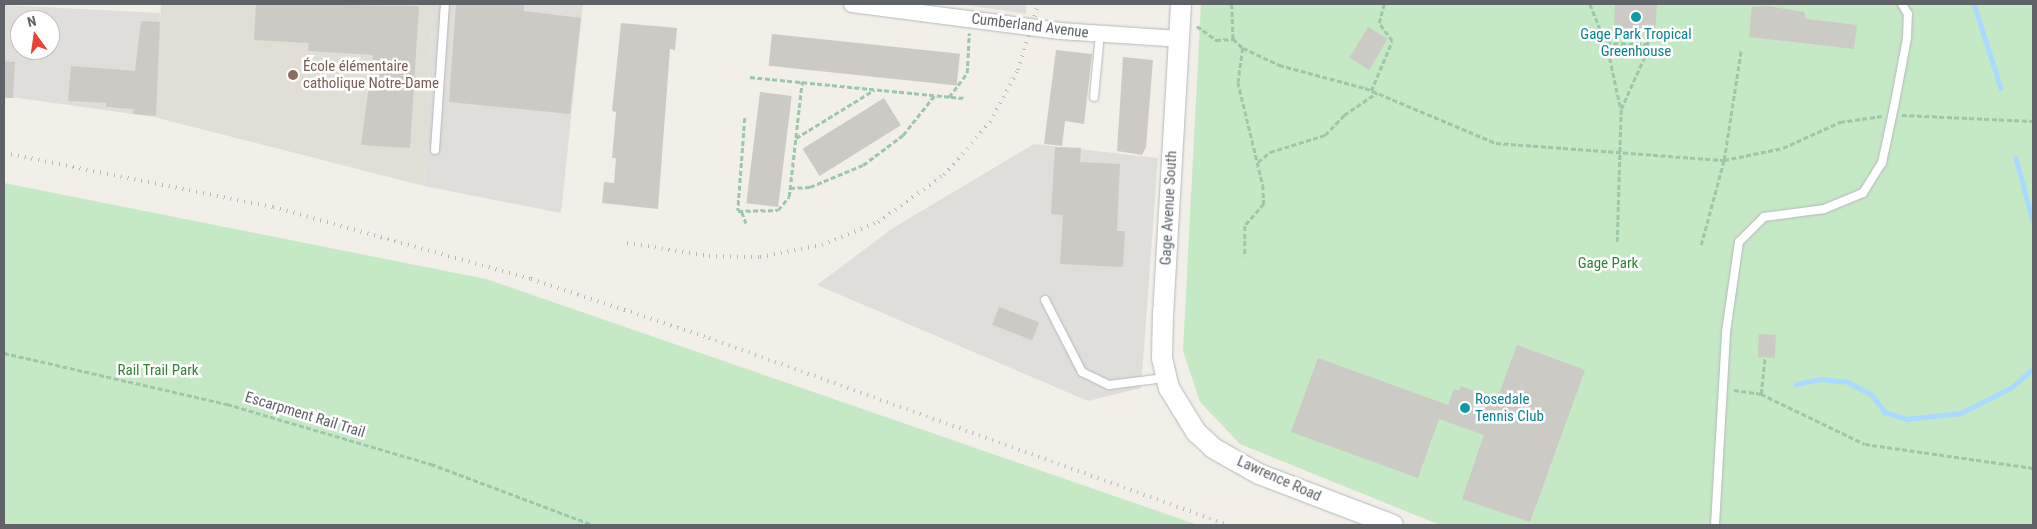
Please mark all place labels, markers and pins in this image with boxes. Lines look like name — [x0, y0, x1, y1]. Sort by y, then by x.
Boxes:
marker: Gage Park Tropical Greenhouse — [1630, 11, 1642, 23]
place label: Gage Park Tropical Greenhouse — [1580, 25, 1692, 60]
place label: École élémentaire catholique Notre-Dame — [303, 57, 439, 92]
marker: École élémentaire catholique Notre-Dame — [287, 69, 299, 81]
place label: Rosedale Tennis Club — [1475, 390, 1544, 425]
marker: Rosedale Tennis Club — [1459, 402, 1471, 414]

